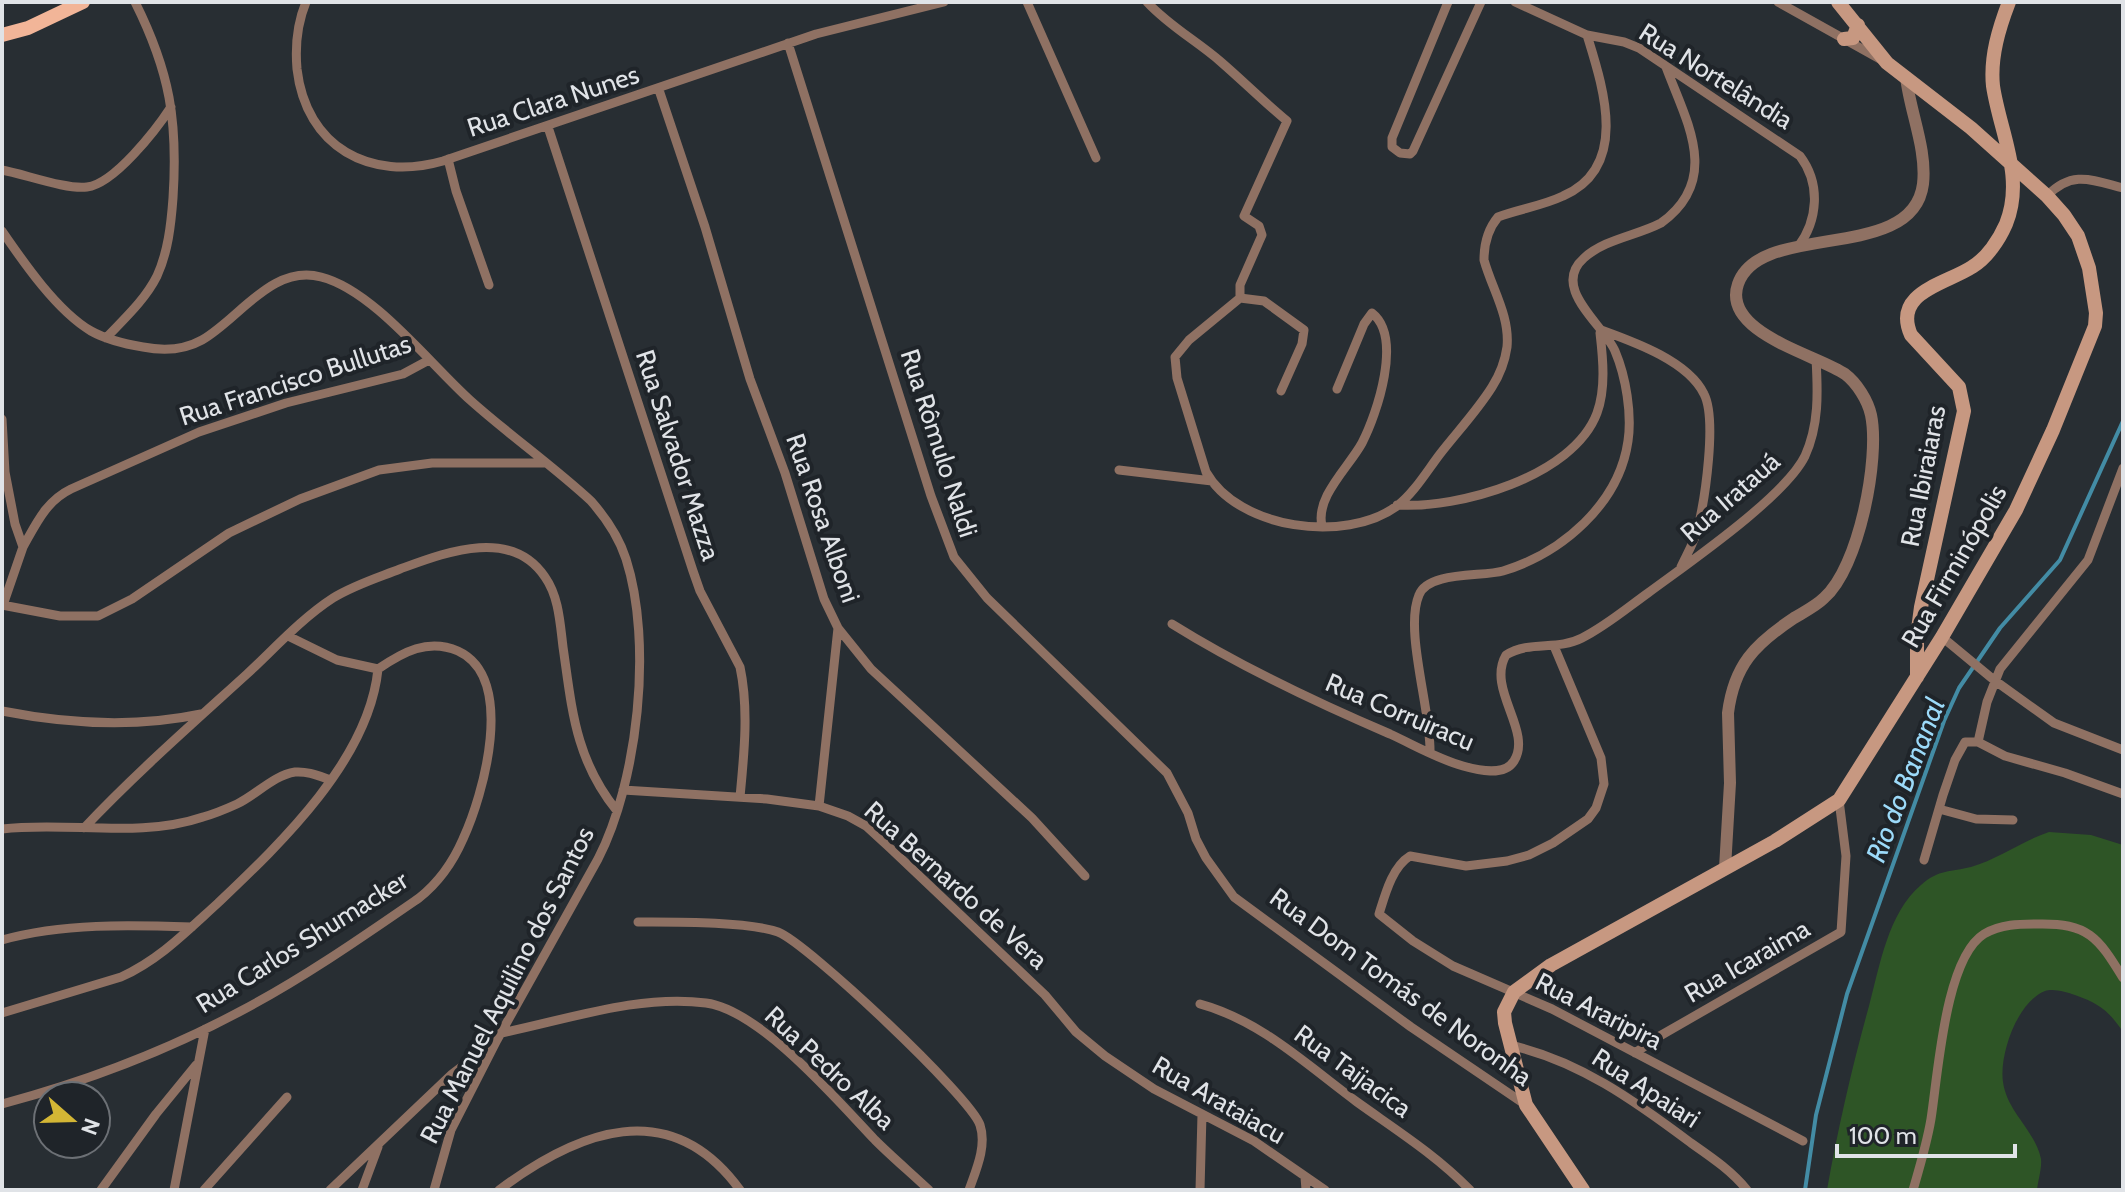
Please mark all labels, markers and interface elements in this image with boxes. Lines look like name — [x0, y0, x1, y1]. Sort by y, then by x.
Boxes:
street label: Rua Nortelândia — [1633, 16, 1799, 136]
street label: Rua Clara Nunes — [463, 58, 643, 144]
street label: Rua Francisco Bullutas — [175, 327, 415, 433]
street label: Rua Rômulo Naldi — [894, 345, 984, 541]
street label: Rua Salvador Mazza — [629, 346, 727, 565]
street label: Rua Ibiraiaras — [1894, 402, 1952, 549]
street label: Rua Rosa Alboni — [779, 429, 867, 607]
street label: Rua Iratauá — [1674, 445, 1787, 549]
street label: Rua Firminópolis — [1894, 479, 2014, 653]
street label: Rua Corruiracu — [1321, 666, 1479, 758]
water label: Rio do Bananal — [1858, 693, 1952, 867]
street label: Rua Bernardo de Vera — [858, 794, 1055, 976]
street label: Rua Manuel Aquilino dos Santos — [413, 821, 601, 1149]
street label: Rua Carlos Shumacker — [190, 864, 414, 1020]
street label: Rua Dom Tomás de Noronha — [1264, 881, 1539, 1093]
street label: Rua Icaraima — [1679, 912, 1816, 1010]
street label: Rua Araripira — [1530, 965, 1668, 1057]
street label: Rua Pedro Alba — [758, 1000, 902, 1137]
street label: Rua Taijacica — [1288, 1018, 1418, 1125]
street label: Rua Apaiari — [1586, 1041, 1706, 1135]
street label: Rua Arataiacu — [1147, 1049, 1291, 1151]
north arrow — [32, 1080, 112, 1160]
scale bar — [1837, 1108, 2015, 1158]
text: N — [75, 1115, 106, 1139]
text: 100 m — [1849, 1121, 1917, 1150]

